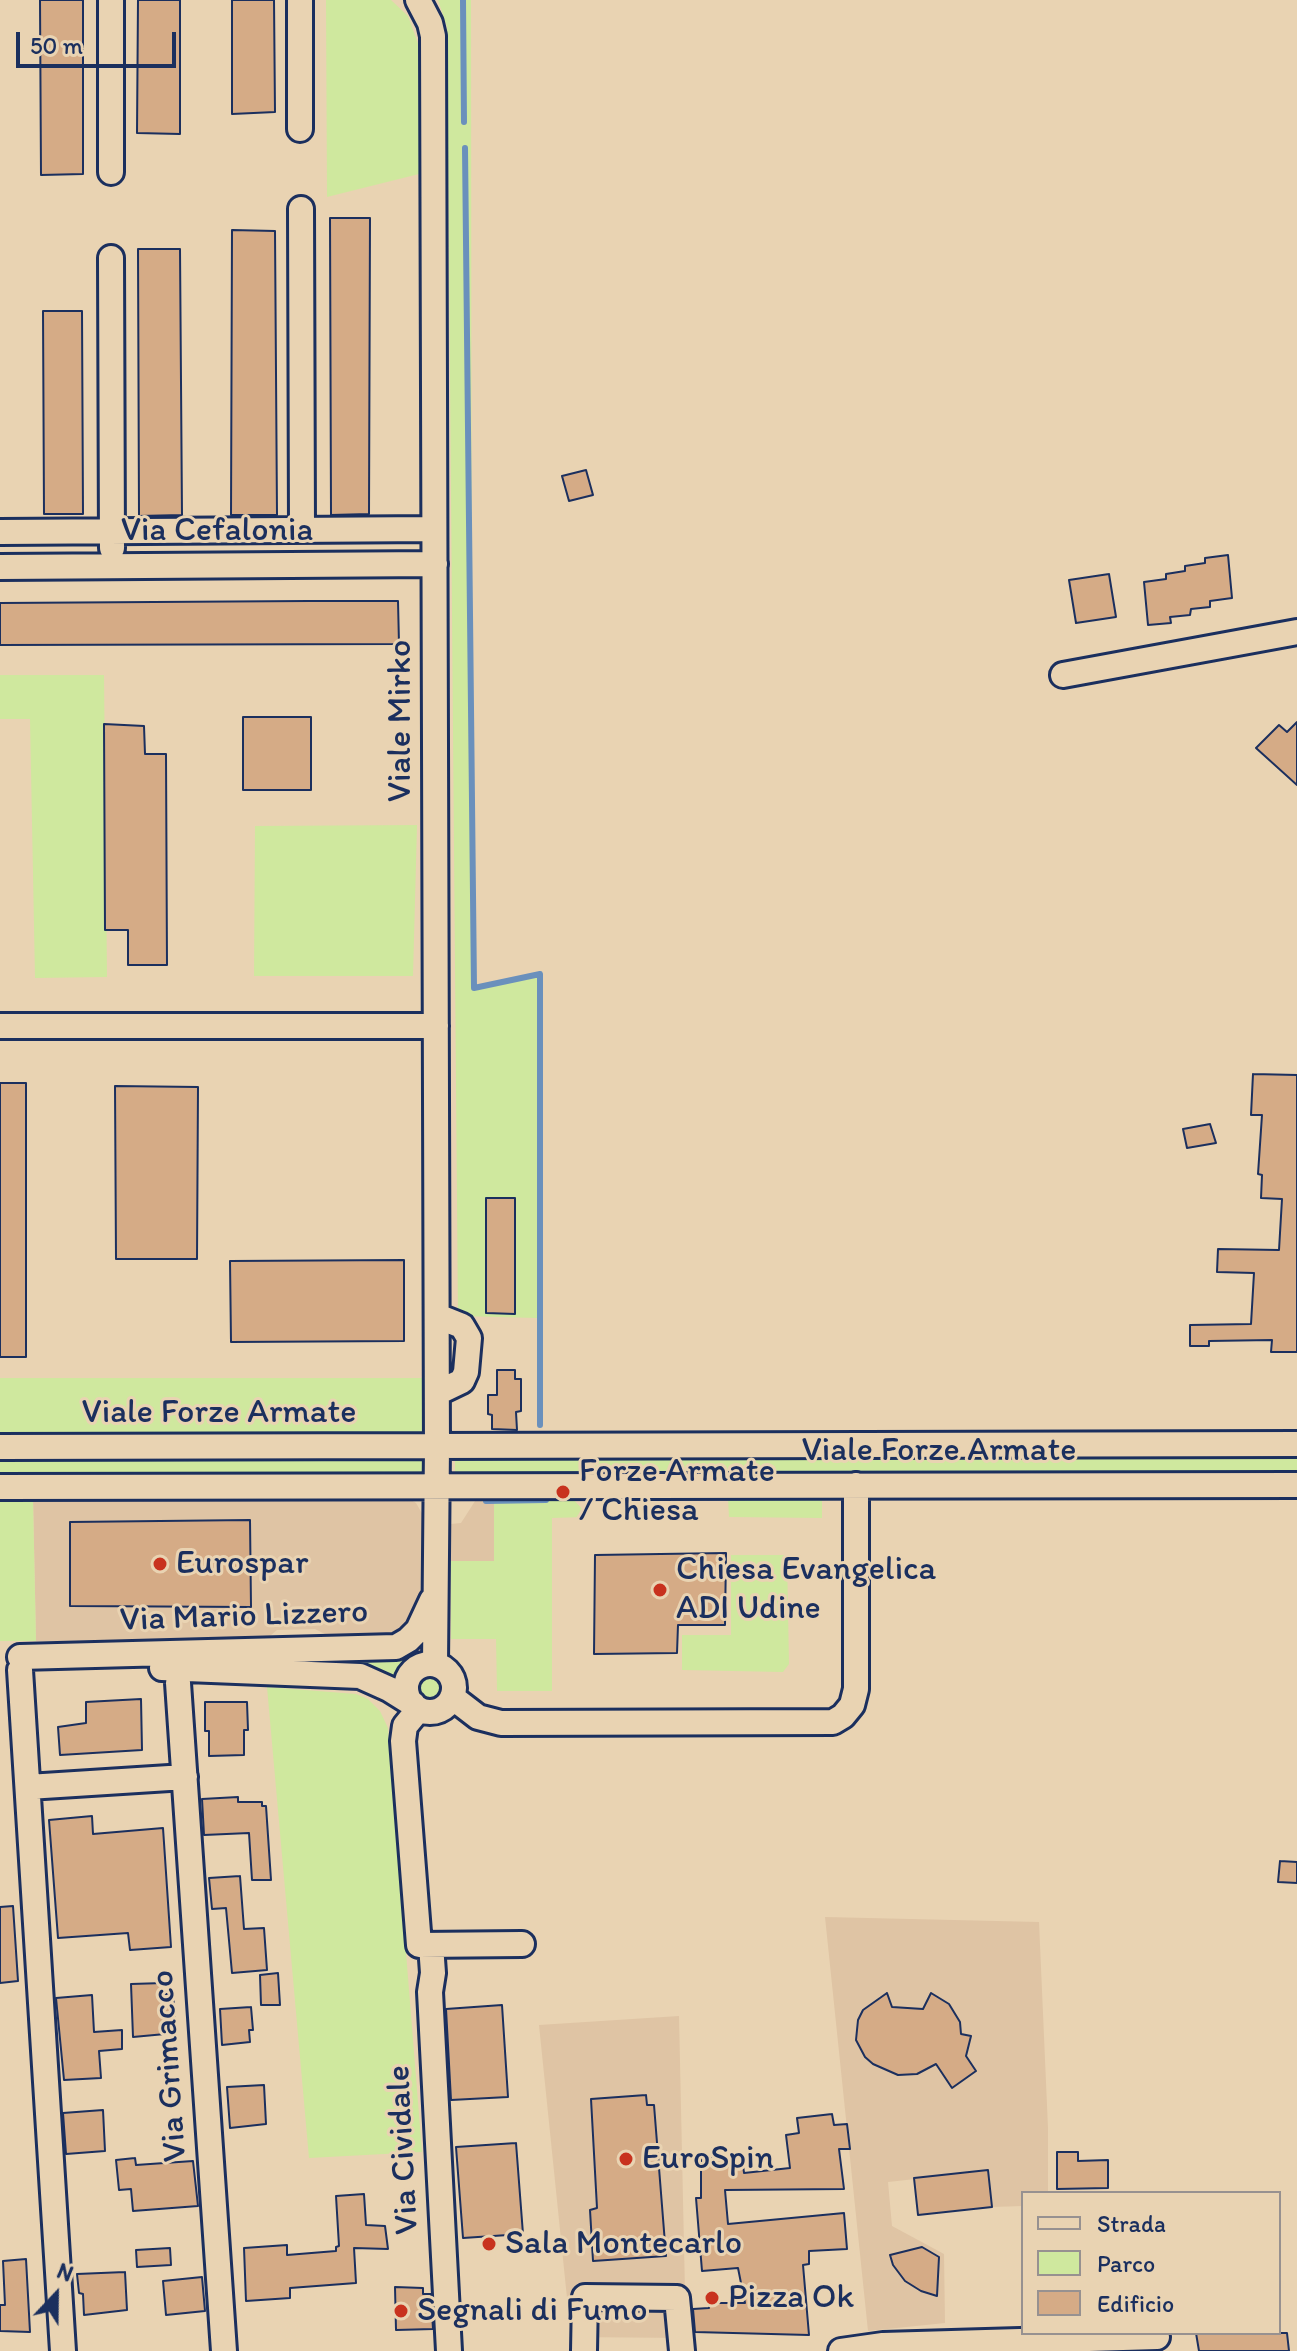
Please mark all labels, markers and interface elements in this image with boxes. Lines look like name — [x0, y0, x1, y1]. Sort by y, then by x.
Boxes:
scale bar — [20, 16, 180, 66]
text: 50 m — [30, 31, 83, 60]
street label: Via Cefalonia — [121, 511, 313, 551]
street label: Viale Mirko — [381, 640, 421, 802]
street label: Viale Forze Armate — [82, 1393, 356, 1433]
street label: Viale Forze Armate — [802, 1431, 1076, 1471]
place label: Forze Armate / Chiesa — [579, 1452, 775, 1532]
marker: Forze Armate / Chiesa — [554, 1483, 572, 1501]
place label: Eurospar — [176, 1544, 308, 1584]
place label: Chiesa Evangelica ADI Udine — [676, 1550, 936, 1630]
marker: Eurospar — [151, 1555, 169, 1573]
marker: Chiesa Evangelica ADI Udine — [651, 1581, 669, 1599]
street label: Via Mario Lizzero — [119, 1592, 369, 1642]
street label: Via Grimacco — [143, 1969, 197, 2163]
street label: Via Cividale — [379, 2064, 429, 2236]
place label: EuroSpin — [642, 2139, 774, 2179]
marker: EuroSpin — [617, 2150, 635, 2168]
legend — [1021, 2191, 1281, 2335]
text: Strada — [1097, 2209, 1166, 2238]
place label: Sala Montecarlo — [505, 2224, 742, 2264]
marker: Sala Montecarlo — [480, 2235, 498, 2253]
text: Parco — [1097, 2249, 1155, 2278]
north arrow — [16, 2255, 96, 2335]
text: N — [53, 2257, 77, 2288]
place label: Pizza Ok — [728, 2278, 854, 2318]
marker: Pizza Ok — [703, 2289, 721, 2307]
text: Edificio — [1097, 2289, 1174, 2318]
place label: Segnali di Fumo — [417, 2291, 647, 2331]
marker: Segnali di Fumo — [392, 2302, 410, 2320]

